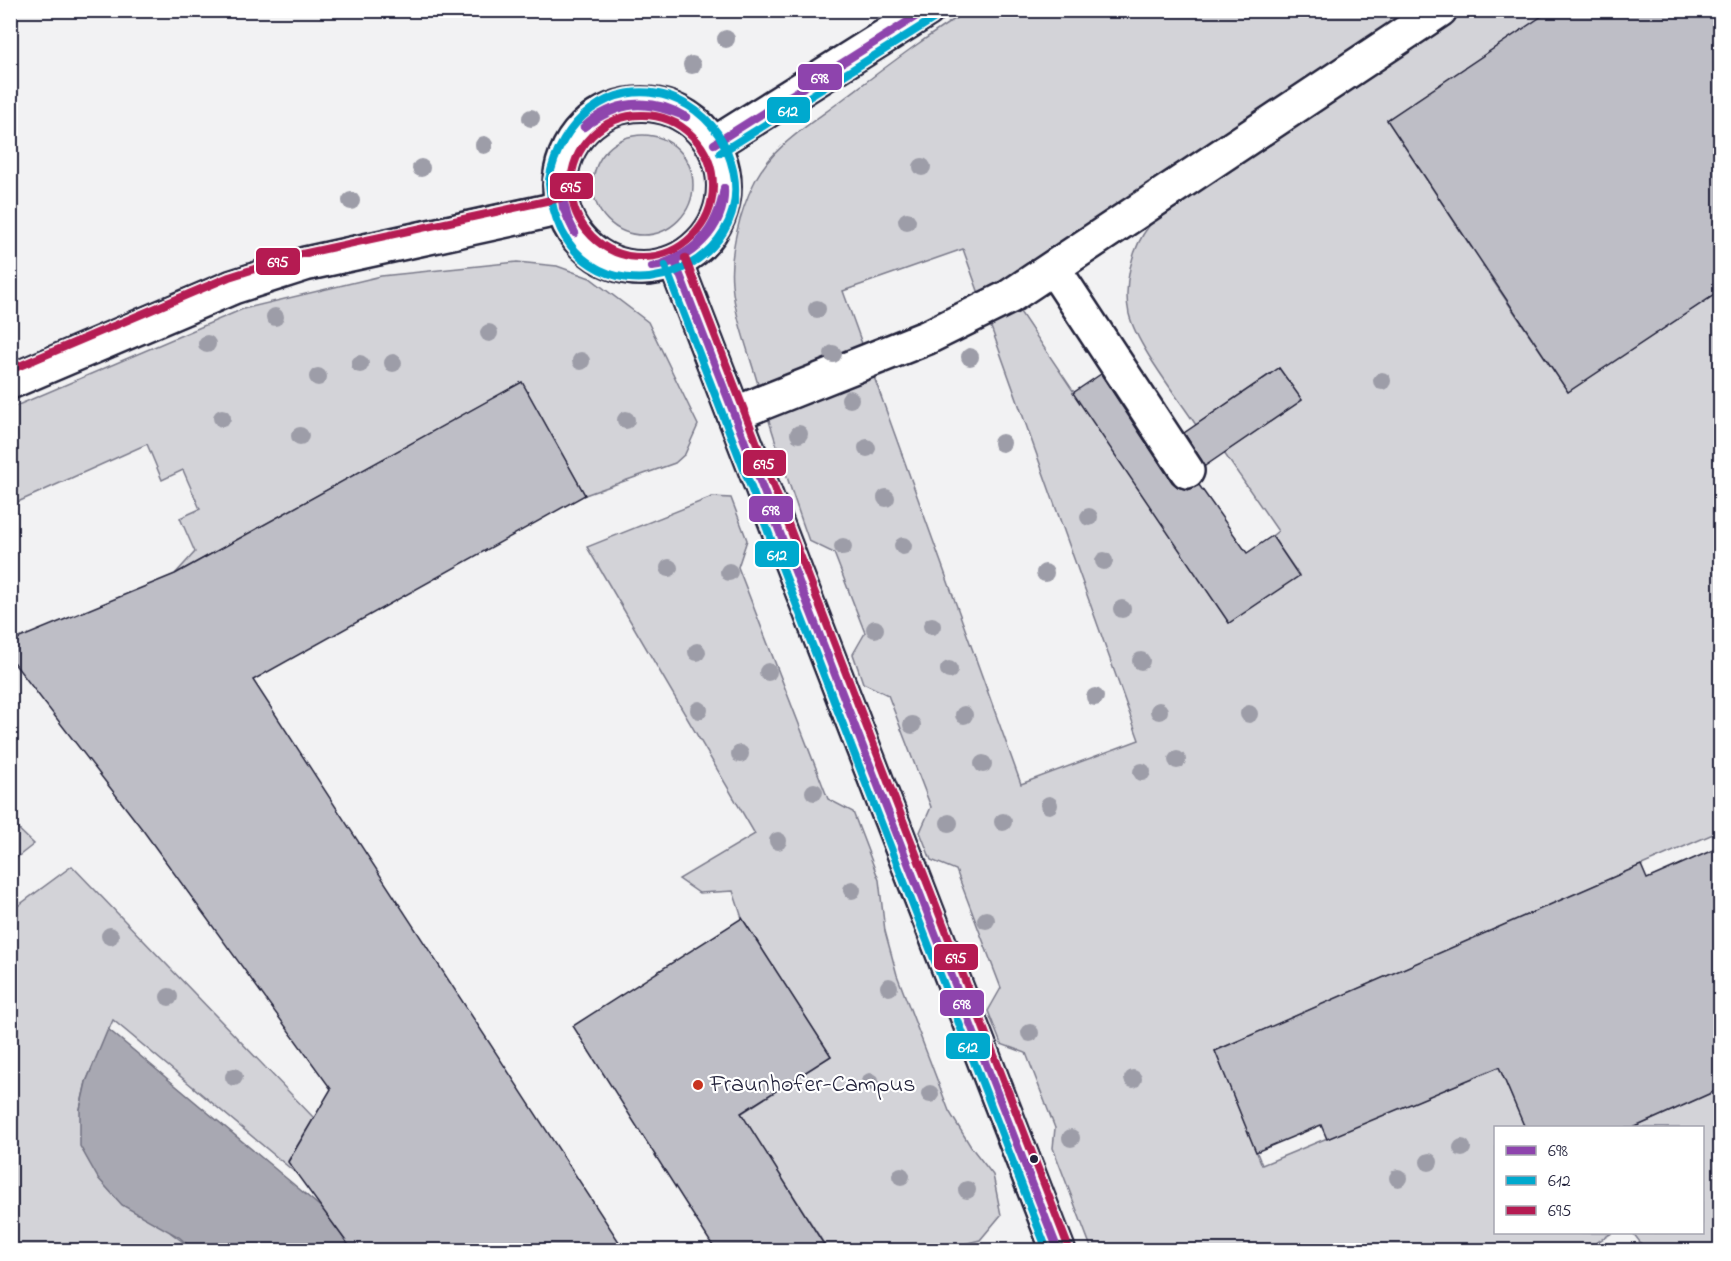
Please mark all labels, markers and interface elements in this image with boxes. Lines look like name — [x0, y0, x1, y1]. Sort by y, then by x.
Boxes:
line badge: 698 — [797, 63, 843, 91]
text: 698 — [810, 67, 829, 91]
line badge: 612 — [766, 96, 811, 124]
text: 612 — [777, 100, 798, 124]
line badge: 695 — [549, 172, 594, 200]
text: 695 — [559, 176, 582, 200]
line badge: 695 — [255, 247, 301, 276]
text: 695 — [266, 251, 289, 275]
line badge: 695 — [742, 449, 787, 477]
text: 695 — [752, 453, 775, 477]
line badge: 698 — [748, 495, 794, 523]
text: 698 — [761, 499, 780, 523]
line badge: 612 — [754, 540, 800, 568]
text: 612 — [766, 544, 787, 568]
line badge: 695 — [933, 943, 979, 971]
text: 695 — [944, 947, 967, 971]
line badge: 698 — [939, 989, 985, 1017]
text: 698 — [952, 993, 971, 1017]
line badge: 612 — [945, 1032, 991, 1060]
text: 612 — [957, 1036, 978, 1060]
place label: Fraunhofer-Campus — [709, 1068, 915, 1103]
marker: Fraunhofer-Campus — [691, 1078, 705, 1092]
legend — [1494, 1126, 1704, 1234]
text: 698 — [1548, 1139, 1568, 1165]
unlabelled marker — [1028, 1153, 1040, 1165]
text: 612 — [1548, 1169, 1571, 1195]
text: 695 — [1548, 1199, 1572, 1225]

